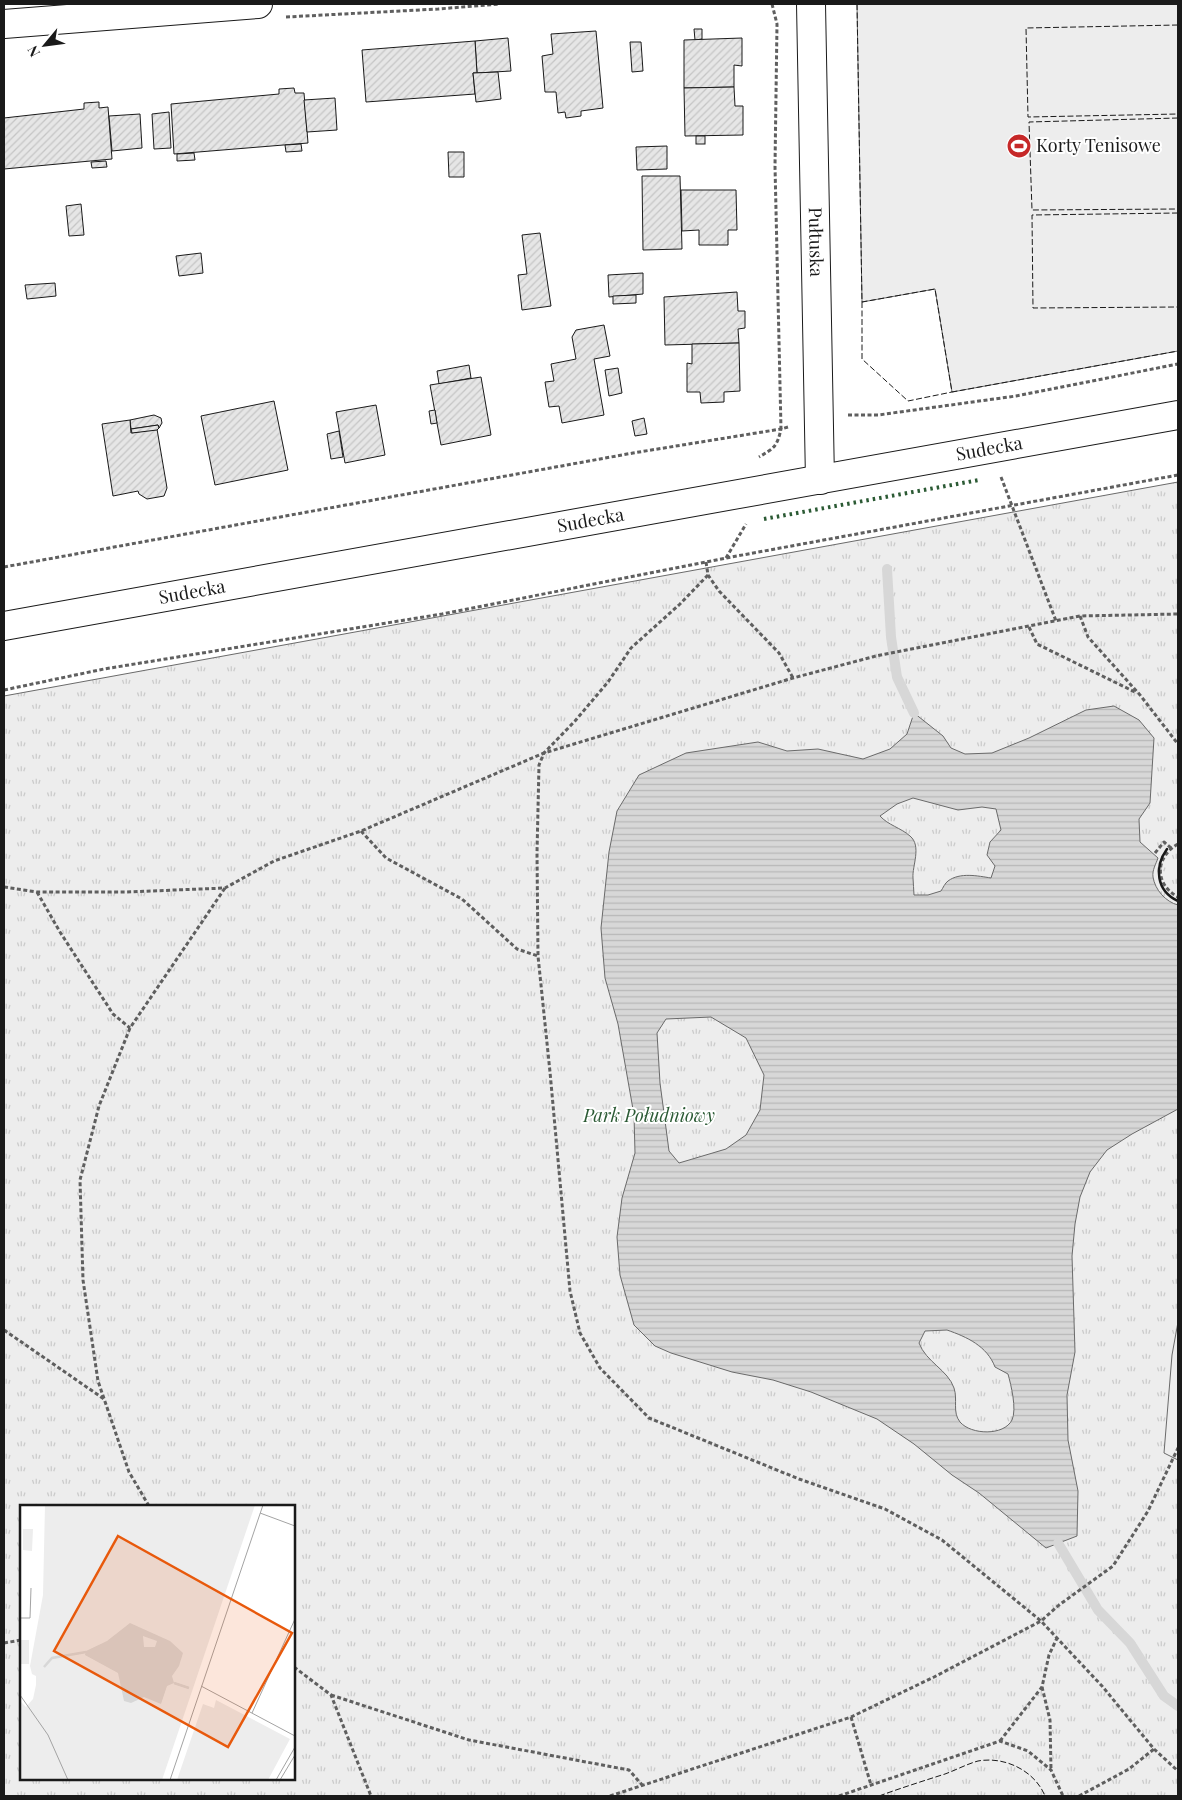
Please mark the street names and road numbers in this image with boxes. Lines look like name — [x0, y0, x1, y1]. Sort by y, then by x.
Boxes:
street label: Pułtuska — [804, 207, 829, 277]
street label: Sudecka — [954, 430, 1024, 466]
street label: Sudecka — [555, 502, 626, 537]
street label: Sudecka — [157, 573, 227, 609]

